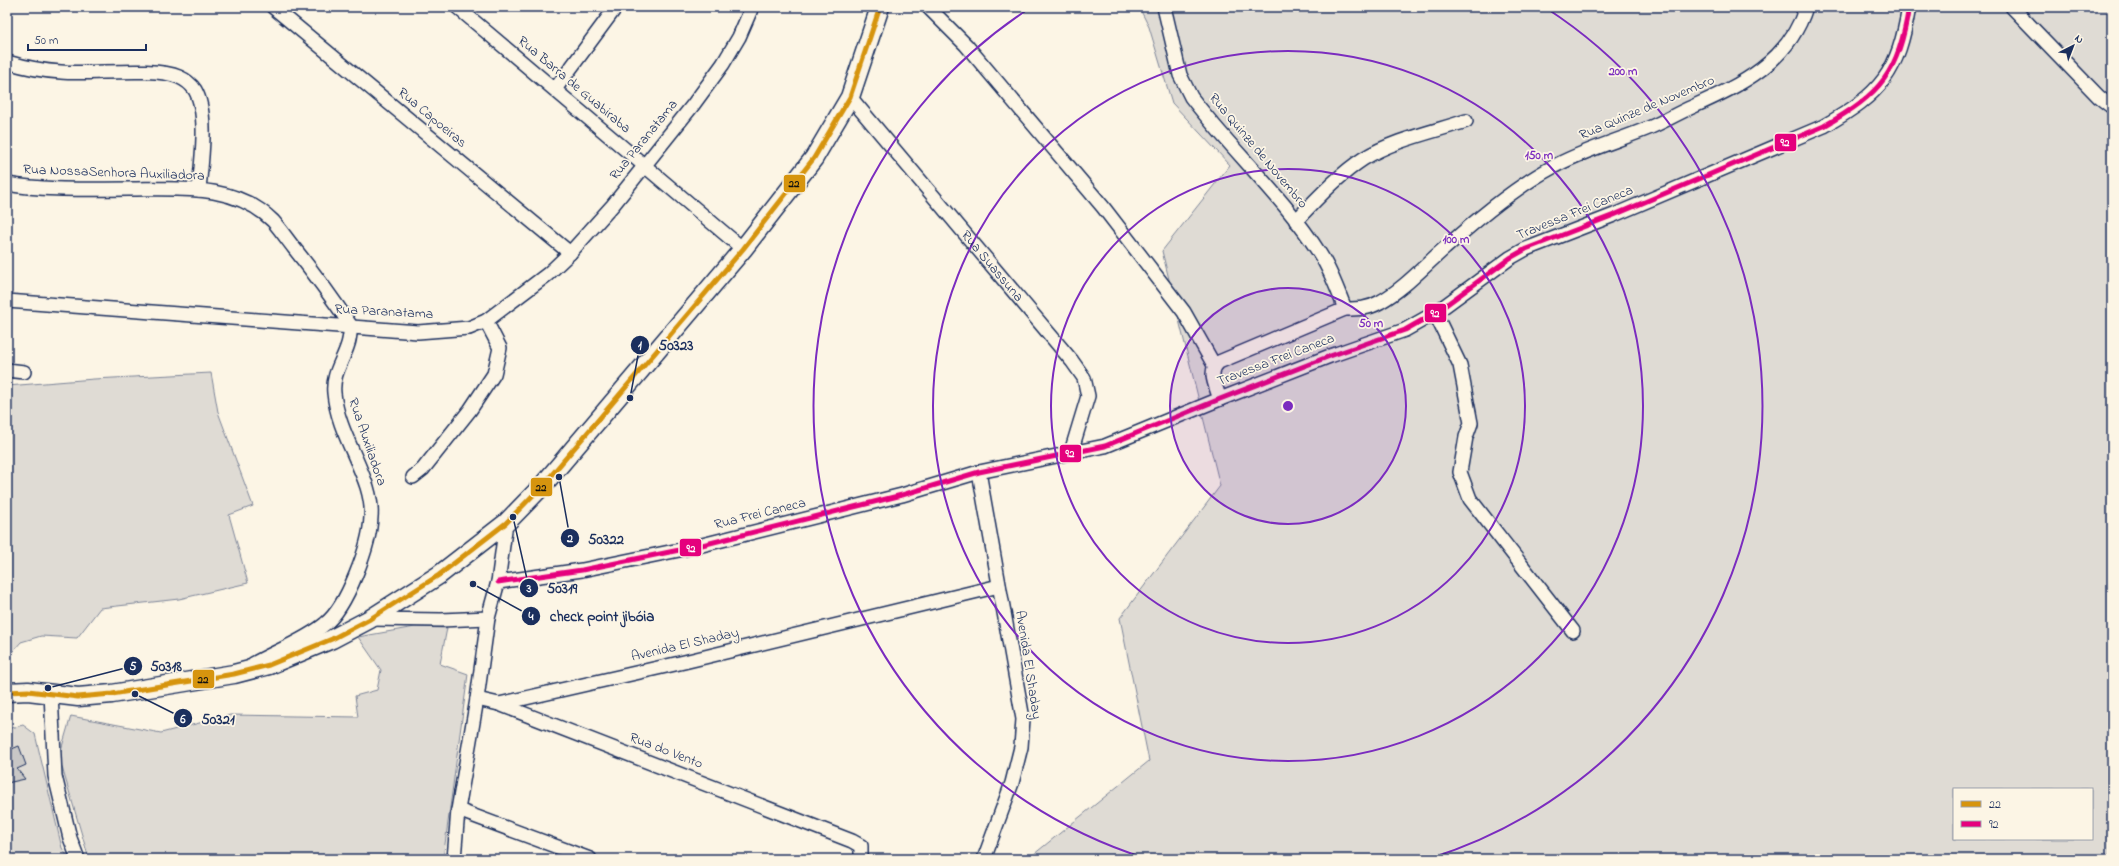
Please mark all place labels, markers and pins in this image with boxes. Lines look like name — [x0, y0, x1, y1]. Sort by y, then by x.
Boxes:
callout: 50323 — [630, 332, 701, 359]
centre of rings — [1281, 399, 1295, 413]
callout: 50322 — [560, 525, 632, 552]
callout: 50319 — [519, 575, 586, 602]
callout: check point jibóia — [521, 603, 662, 630]
callout: 50318 — [123, 652, 190, 679]
callout: 50321 — [173, 705, 243, 732]

